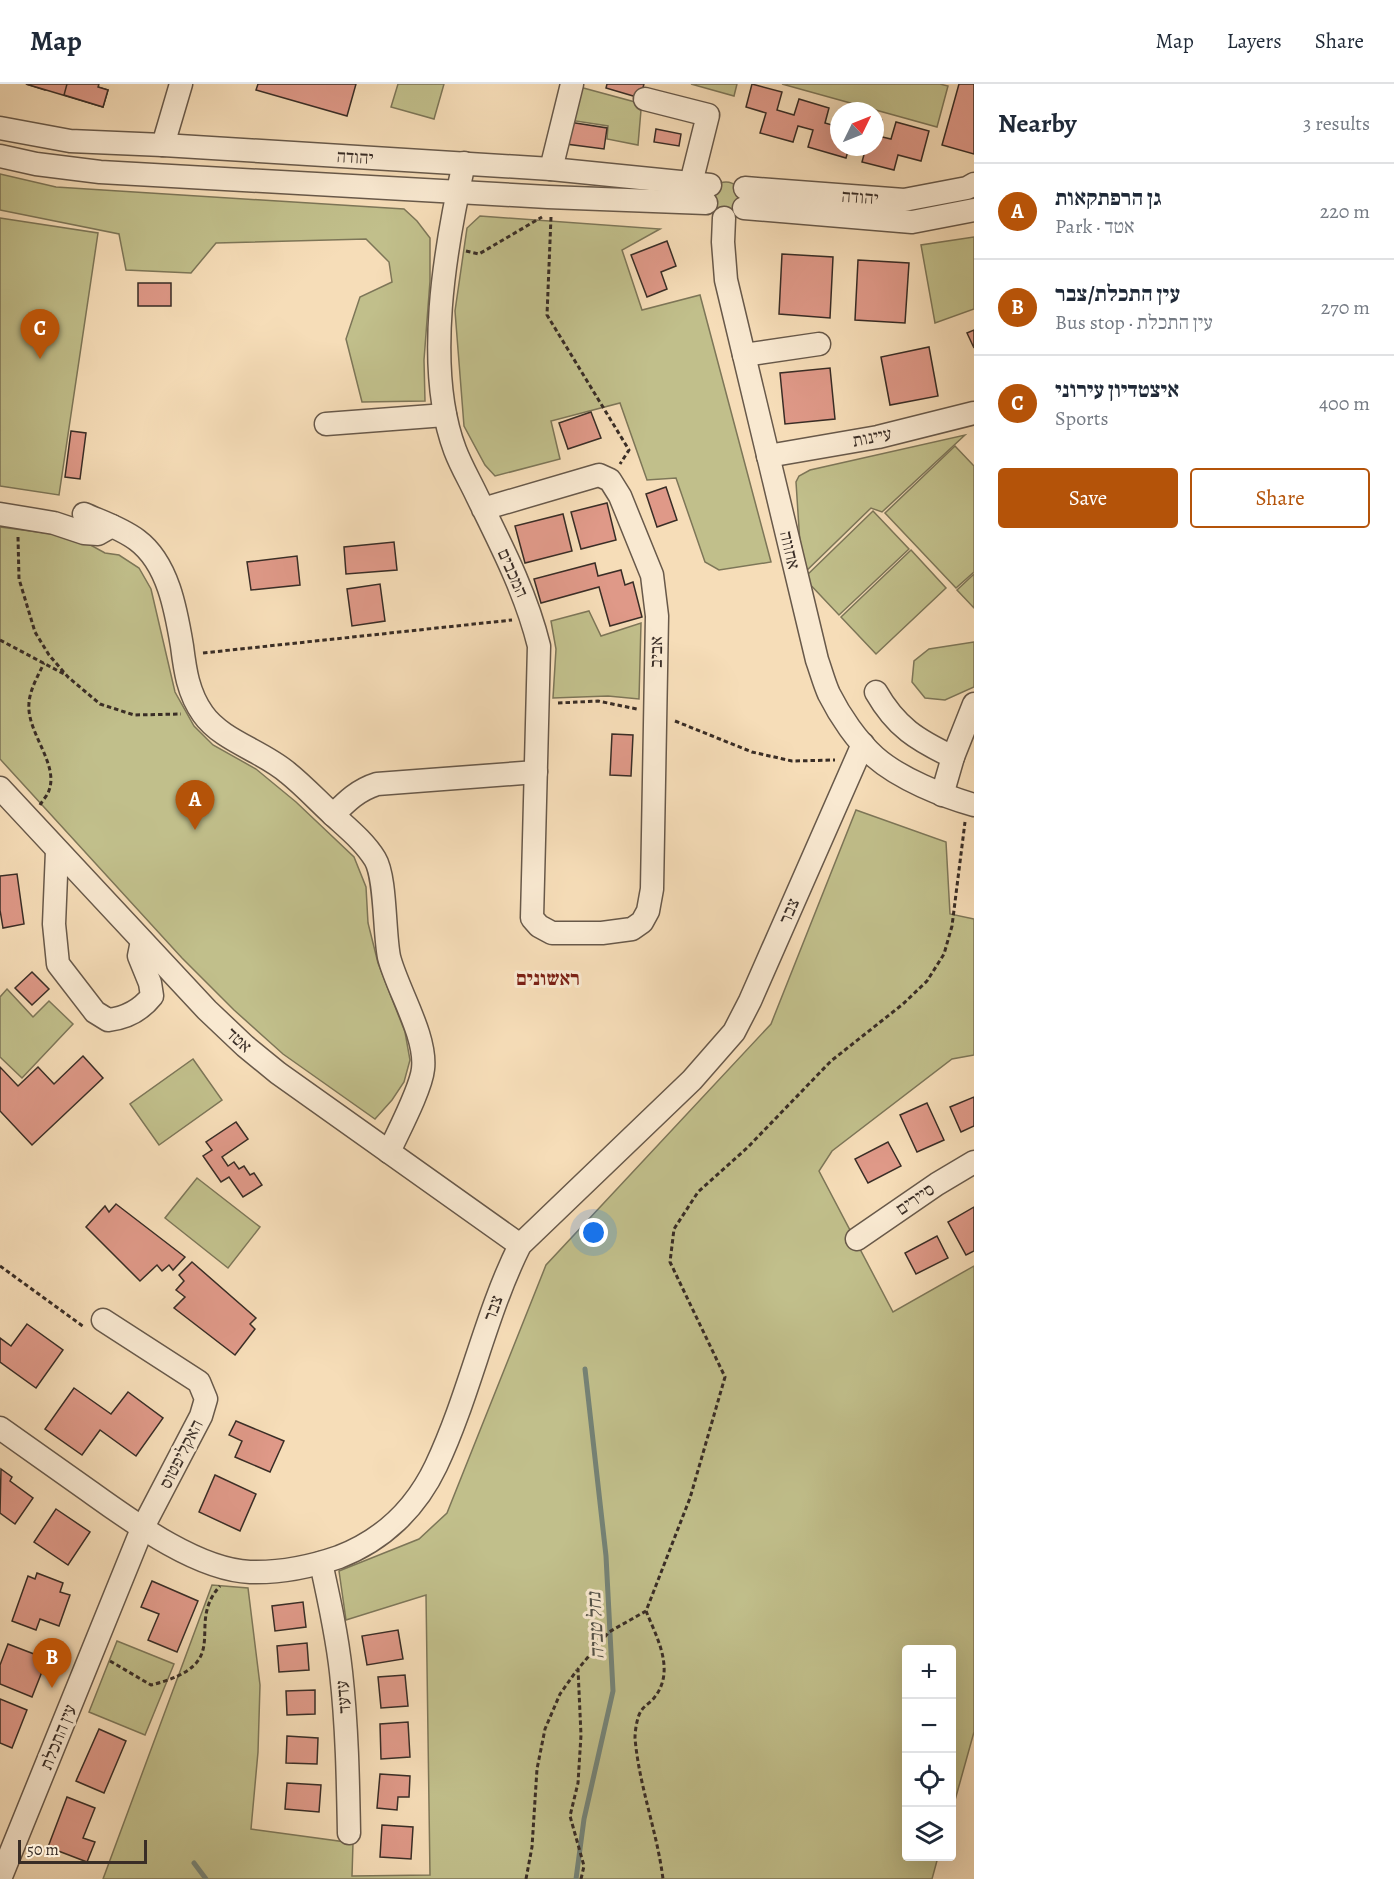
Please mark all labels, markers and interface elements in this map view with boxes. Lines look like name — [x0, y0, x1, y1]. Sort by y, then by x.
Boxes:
text: Map — [30, 22, 82, 60]
text: Map — [1155, 27, 1194, 55]
text: Layers — [1227, 27, 1282, 55]
text: Share — [1315, 27, 1364, 55]
north arrow — [830, 102, 884, 156]
text: Nearby — [998, 106, 1077, 141]
text: 3 results — [1303, 110, 1370, 137]
street label: יהודה — [336, 144, 374, 170]
text: גן הרפתקאות — [1055, 183, 1162, 213]
street label: יהודה — [841, 184, 879, 210]
text: A — [1011, 198, 1024, 225]
text: 220 m — [1320, 198, 1370, 225]
text: Park · אטד — [1055, 213, 1135, 240]
text: עין התכלת/צבר — [1055, 279, 1180, 309]
text: B — [1011, 294, 1024, 321]
text: 270 m — [1321, 294, 1370, 321]
text: Bus stop · עין התכלת — [1055, 309, 1213, 336]
pin: C — [20, 310, 60, 359]
text: איצטדיון עירוני — [1055, 375, 1179, 405]
text: C — [1011, 390, 1024, 417]
text: 400 m — [1319, 390, 1370, 417]
text: Sports — [1055, 405, 1108, 432]
street label: עיינות — [850, 421, 894, 453]
button: Save — [998, 468, 1178, 528]
button: Share — [1190, 468, 1370, 528]
street label: אחווה — [774, 528, 806, 572]
street label: המכבים — [492, 545, 534, 601]
street label: אביב — [644, 636, 668, 668]
pin: A — [176, 780, 214, 830]
street label: צבר — [773, 894, 805, 928]
district label: ראשונים — [516, 965, 580, 992]
street label: אטד — [221, 1022, 257, 1058]
street label: סיירים — [891, 1177, 939, 1221]
your location — [579, 1218, 608, 1247]
street label: צבר — [477, 1292, 509, 1324]
street label: האקליפטוס — [153, 1415, 209, 1493]
water label: נחל טביה — [580, 1590, 611, 1660]
pin: B — [32, 1638, 72, 1688]
map controls — [902, 1645, 956, 1861]
button: + — [902, 1645, 956, 1699]
street label: עדעד — [330, 1679, 356, 1715]
button: − — [902, 1699, 956, 1753]
street label: עין התכלת — [34, 1701, 82, 1773]
button: locate — [902, 1753, 956, 1807]
button: layers — [902, 1807, 956, 1861]
scale bar — [18, 1837, 147, 1864]
text: 50 m — [27, 1839, 59, 1861]

